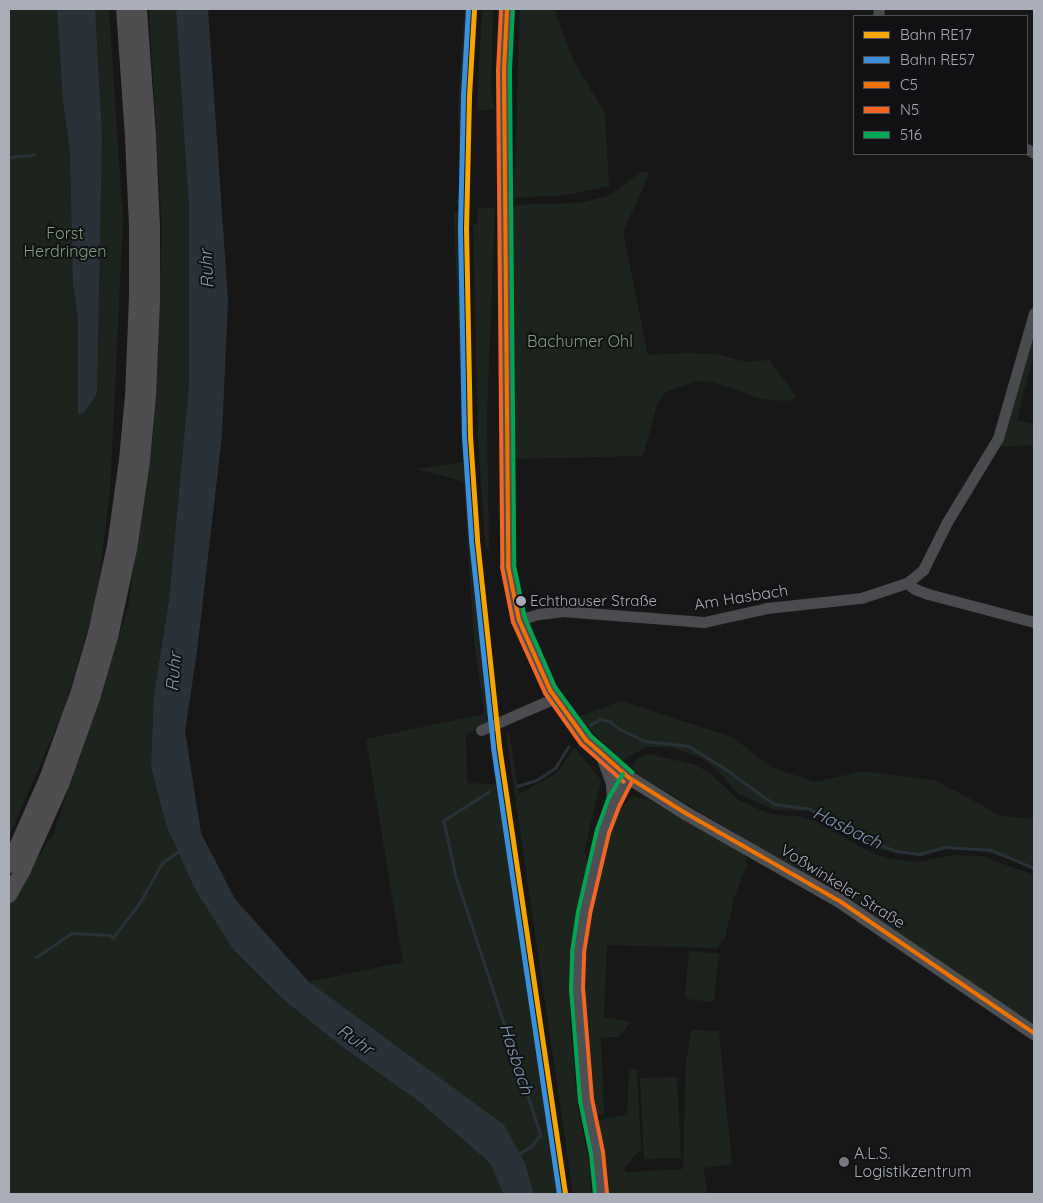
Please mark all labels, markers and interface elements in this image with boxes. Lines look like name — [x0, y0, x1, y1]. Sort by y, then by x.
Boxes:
legend — [853, 15, 1028, 155]
text: Bahn RE17 — [900, 25, 972, 44]
text: Bahn RE57 — [900, 50, 975, 69]
text: C5 — [900, 75, 918, 94]
text: N5 — [900, 100, 919, 119]
text: 516 — [900, 125, 922, 144]
park label: Forst Herdringen — [24, 223, 106, 261]
water label: Ruhr — [195, 249, 219, 289]
park label: Bachumer Ohl — [527, 331, 633, 351]
street label: Am Hasbach — [693, 580, 789, 614]
place label: Echthauser Straße — [530, 592, 657, 610]
marker: Echthauser Straße — [516, 596, 526, 606]
water label: Ruhr — [162, 651, 186, 693]
water label: Hasbach — [809, 802, 885, 854]
street label: Voßwinkeler Straße — [777, 840, 909, 932]
water label: Ruhr — [333, 1020, 377, 1060]
water label: Hasbach — [494, 1021, 538, 1097]
place label: A.L.S. Logistikzentrum — [854, 1143, 972, 1181]
marker: A.L.S. Logistikzentrum — [838, 1156, 850, 1168]

